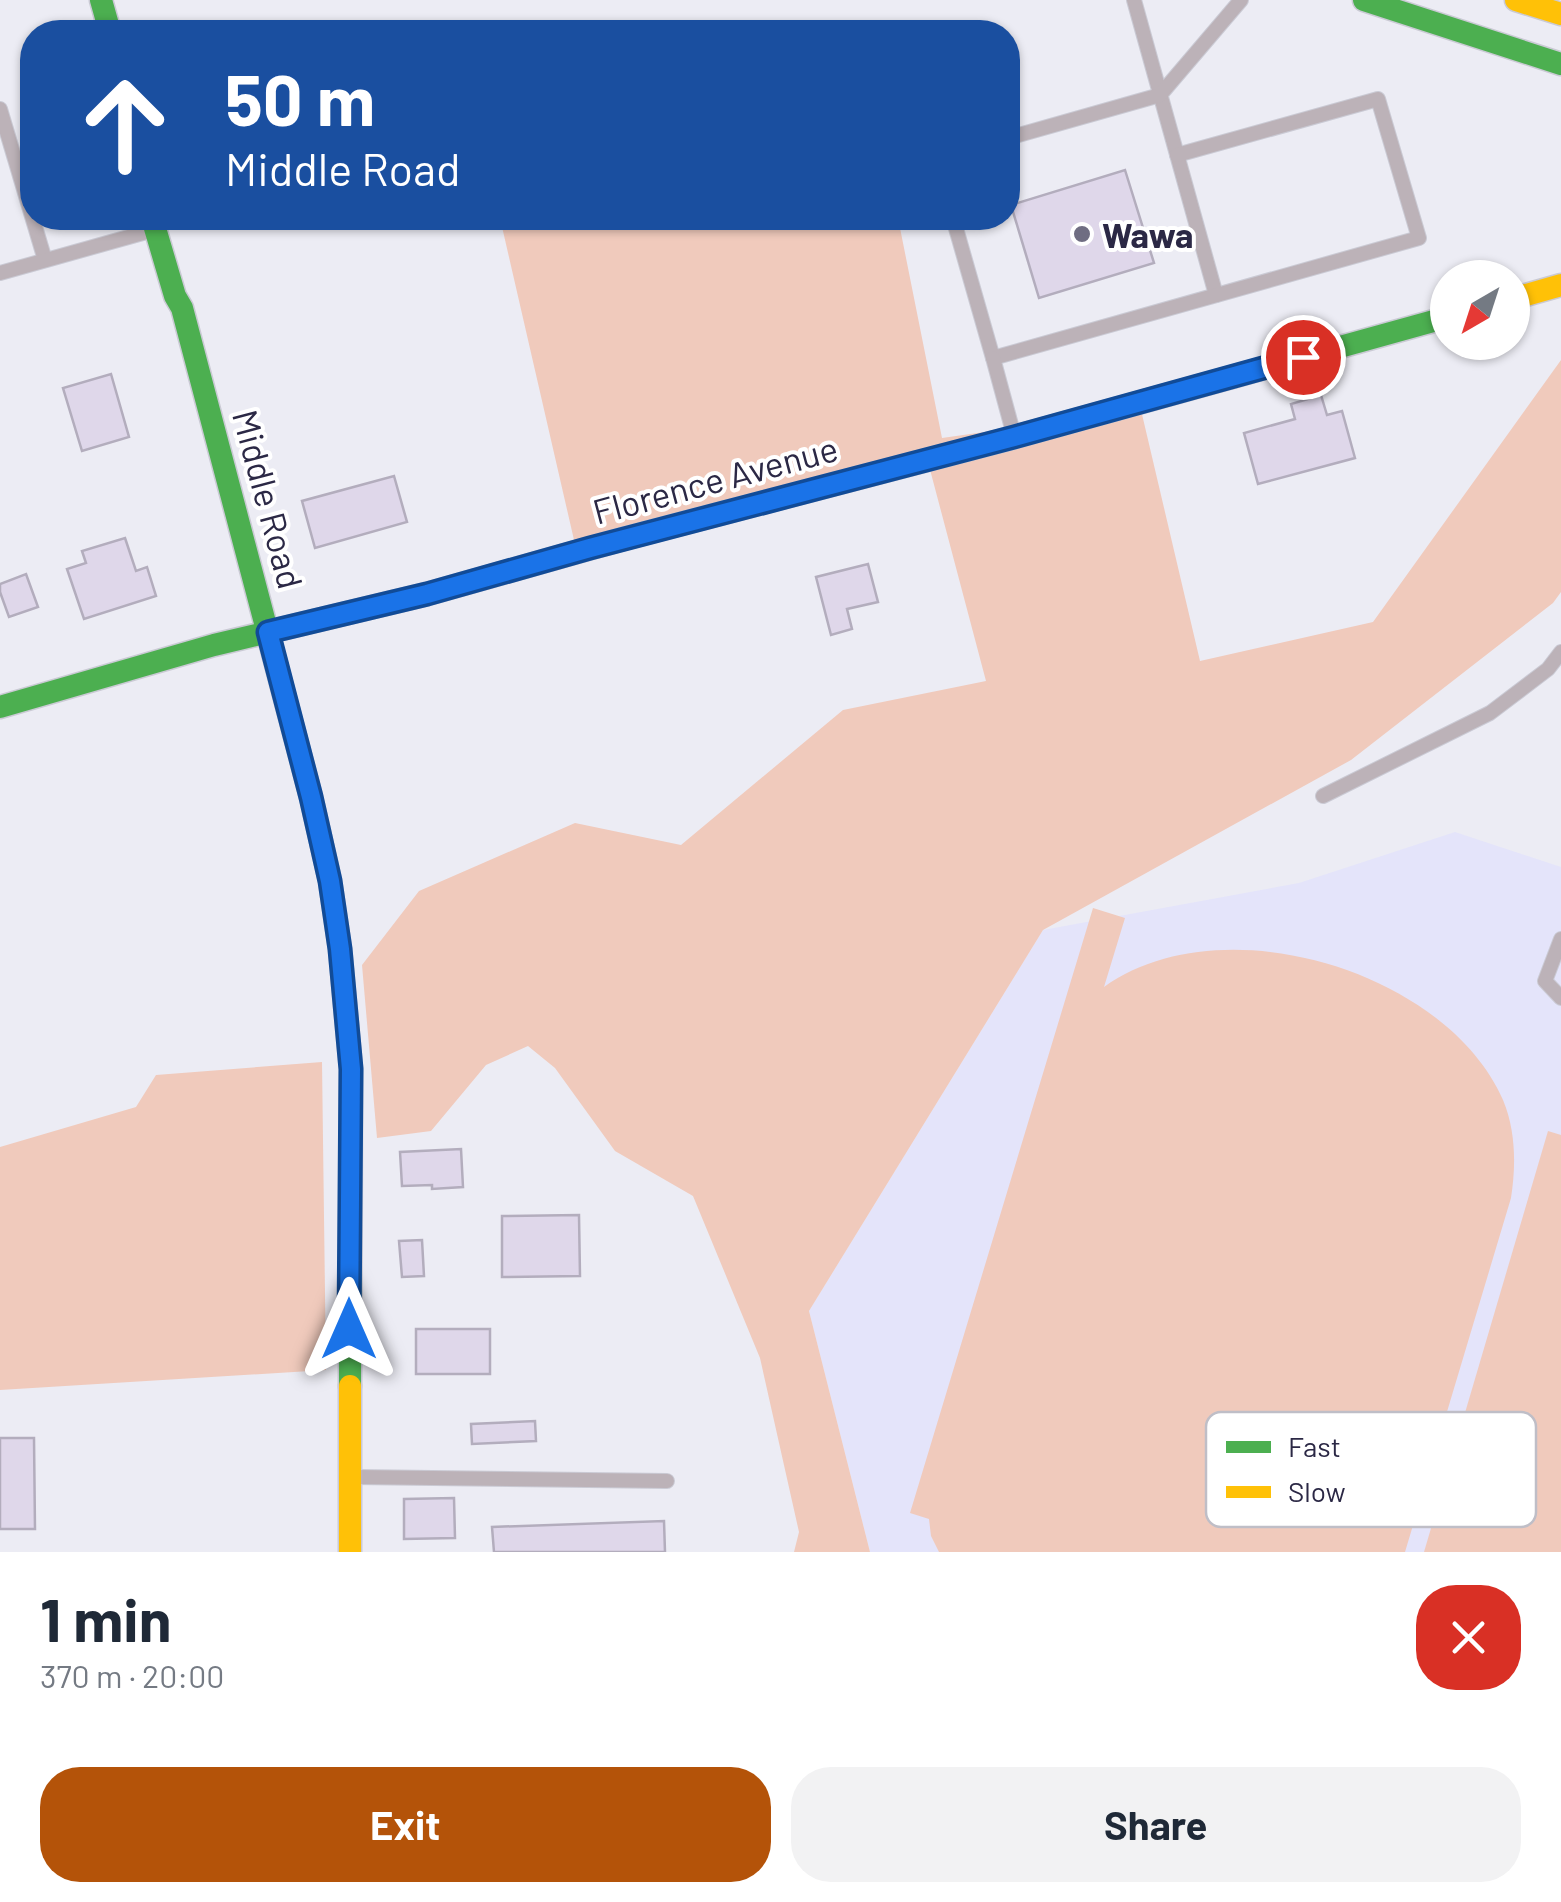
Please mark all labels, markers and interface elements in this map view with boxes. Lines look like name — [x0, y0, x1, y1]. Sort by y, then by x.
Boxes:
text: 50 m — [225, 56, 375, 140]
icon: ahead — [60, 60, 190, 190]
text: Middle Road — [225, 141, 461, 195]
place label: Wawa — [1102, 213, 1194, 255]
marker: Wawa — [1071, 223, 1093, 245]
north arrow — [1430, 260, 1530, 360]
map controls — [1430, 260, 1530, 360]
pin — [1261, 315, 1346, 400]
icon: arrive — [1276, 330, 1331, 385]
street label: Middle Road — [225, 405, 313, 593]
street label: Florence Avenue — [588, 426, 842, 532]
position arrow — [297, 1277, 401, 1381]
legend — [1206, 1412, 1536, 1527]
text: Fast — [1288, 1429, 1341, 1463]
text: Slow — [1288, 1474, 1346, 1508]
text: 1 min — [40, 1582, 171, 1654]
button: close — [1416, 1585, 1521, 1690]
text: 370 m · 20:00 — [40, 1656, 224, 1694]
button: Exit — [40, 1767, 771, 1882]
button: Share — [791, 1767, 1521, 1882]

